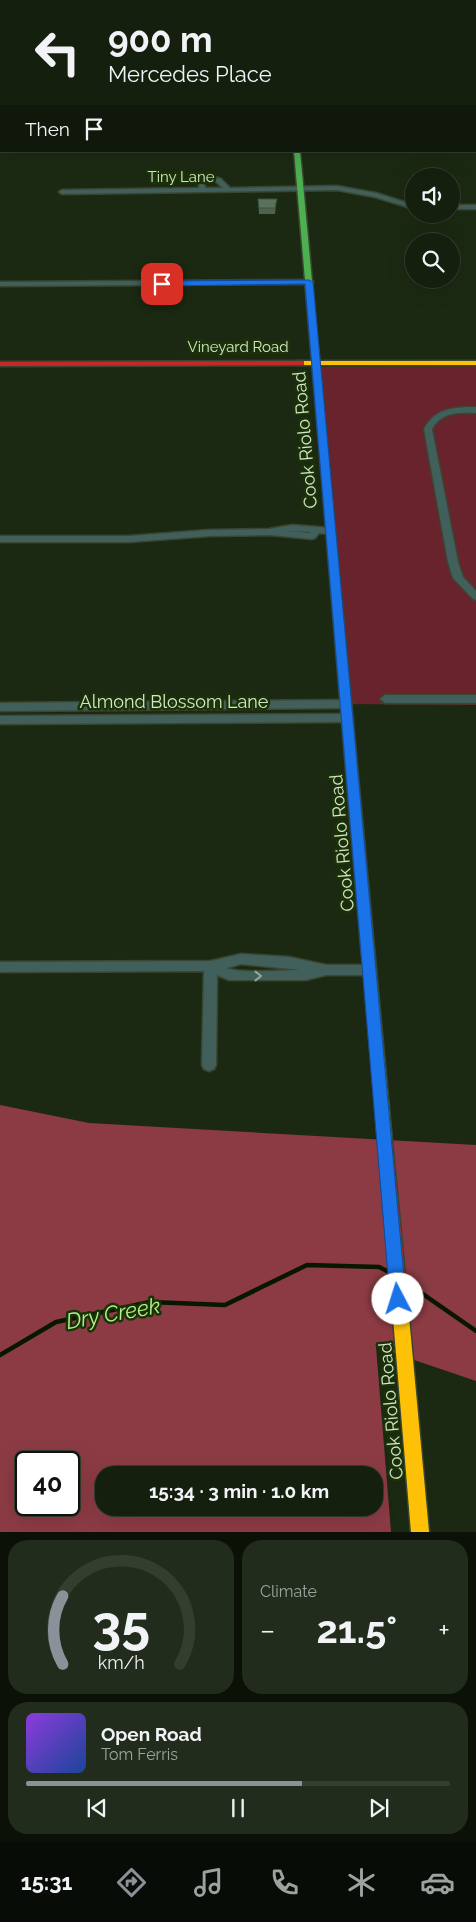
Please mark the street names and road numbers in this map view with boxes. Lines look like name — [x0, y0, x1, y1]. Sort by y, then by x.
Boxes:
street label: Tiny Lane — [147, 168, 215, 186]
street label: Vineyard Road — [187, 338, 289, 356]
street label: Cook Riolo Road — [288, 371, 321, 509]
street label: Almond Blossom Lane — [80, 691, 269, 712]
street label: Cook Riolo Road — [325, 774, 358, 912]
street label: Cook Riolo Road — [374, 1342, 407, 1480]

